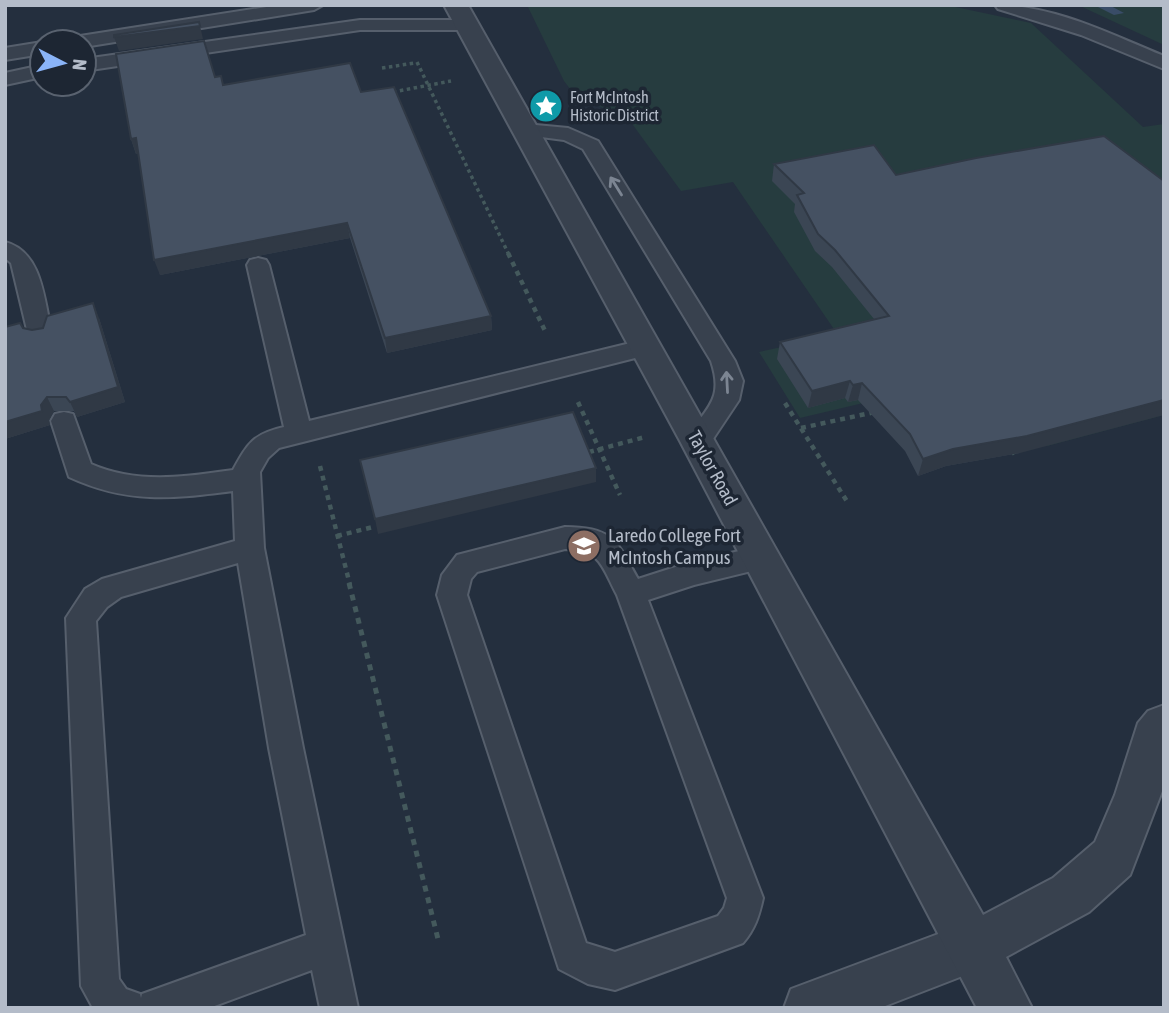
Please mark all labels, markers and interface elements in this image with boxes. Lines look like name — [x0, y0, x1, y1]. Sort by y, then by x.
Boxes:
north arrow — [28, 28, 98, 98]
text: N — [68, 58, 91, 72]
place icon: Fort McIntosh Historic District — [527, 87, 565, 125]
place label: Fort McIntosh Historic District — [570, 88, 659, 124]
one-way arrow — [608, 176, 622, 196]
one-way arrow — [720, 371, 733, 394]
street label: Taylor Road — [684, 427, 742, 509]
place label: Laredo College Fort McIntosh Campus — [608, 524, 741, 568]
school or university icon: Laredo College Fort McIntosh Campus — [565, 527, 603, 565]

